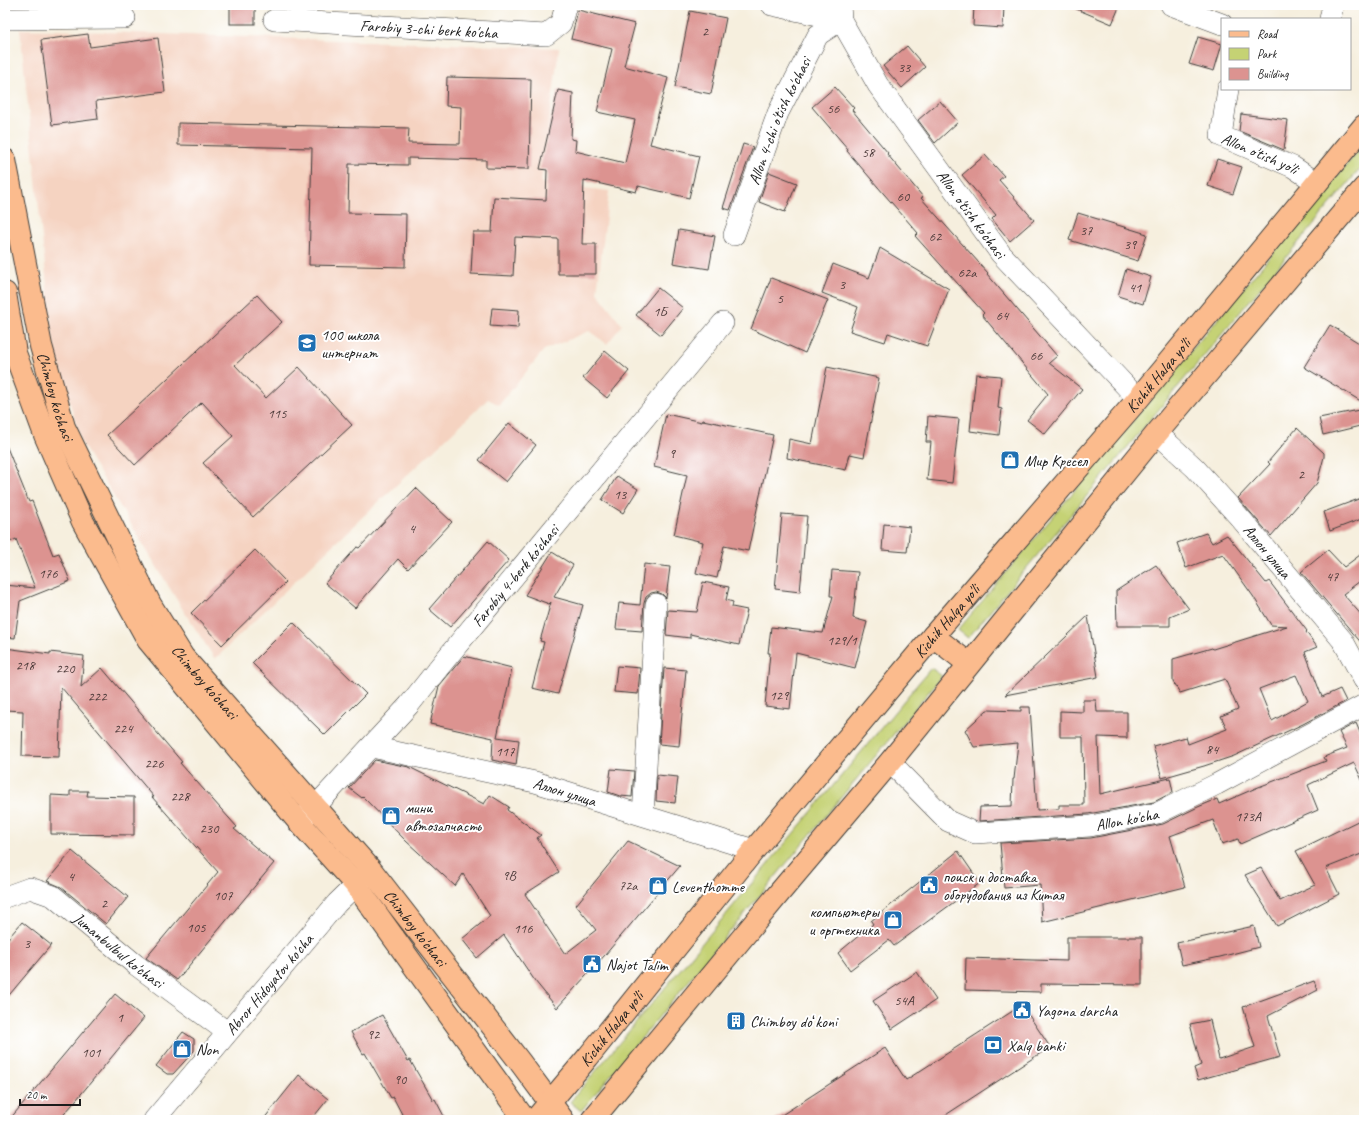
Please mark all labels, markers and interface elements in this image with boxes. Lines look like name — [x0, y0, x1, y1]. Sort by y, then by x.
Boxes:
street label: Farobiy 3-chi berk ko'cha — [359, 16, 499, 43]
legend — [1221, 18, 1351, 90]
house number: 2 — [702, 23, 710, 40]
text: Road — [1257, 26, 1279, 42]
text: Park — [1257, 46, 1278, 62]
street label: Allon 4-chi o'tish ko'chasi — [744, 52, 817, 187]
house number: 33 — [898, 59, 912, 76]
text: Building — [1257, 66, 1289, 82]
house number: 56 — [827, 100, 840, 117]
street label: Allon o'tish yo'li — [1218, 128, 1304, 180]
house number: 58 — [862, 144, 876, 161]
street label: Allon o'tish ko'chasi — [932, 166, 1011, 265]
house number: 60 — [897, 188, 911, 205]
house number: 37 — [1080, 222, 1093, 239]
house number: 62 — [929, 228, 943, 245]
house number: 39 — [1124, 236, 1138, 253]
house number: 62a — [958, 264, 977, 281]
house number: 3 — [839, 276, 847, 293]
house number: 41 — [1129, 279, 1142, 296]
house number: 5 — [777, 290, 784, 307]
house number: 1Б — [653, 303, 670, 320]
house number: 64 — [996, 307, 1010, 324]
place label: 100 школа интернат — [321, 325, 380, 363]
school or university icon: 100 школа интернат — [296, 332, 318, 354]
street label: Kichik Halqa yo'li — [1122, 333, 1196, 417]
house number: 66 — [1030, 347, 1043, 364]
street label: Chimboy ko'chasi — [32, 350, 79, 446]
house number: 115 — [268, 405, 287, 422]
house number: 9 — [669, 445, 677, 462]
shop icon: Мир Кресел — [999, 449, 1021, 471]
place label: Мир Кресел — [1024, 451, 1089, 471]
house number: 2 — [1298, 466, 1306, 483]
house number: 13 — [614, 486, 628, 503]
street label: Farobiy 4-berk ko'chasi — [468, 519, 565, 631]
house number: 4 — [409, 520, 417, 537]
street label: Аллон улица — [1239, 520, 1296, 583]
house number: 176 — [39, 565, 58, 582]
house number: 47 — [1326, 568, 1339, 585]
street label: Kichik Halqa yo'li — [910, 579, 986, 662]
house number: 129/1 — [827, 632, 858, 649]
street label: Chimboy ko'chasi — [167, 641, 243, 725]
house number: 218 — [16, 657, 36, 674]
house number: 220 — [56, 660, 76, 677]
house number: 129 — [770, 687, 790, 704]
house number: 222 — [88, 688, 108, 705]
house number: 224 — [114, 720, 134, 737]
house number: 84 — [1206, 741, 1220, 758]
house number: 117 — [496, 743, 515, 760]
house number: 226 — [145, 755, 164, 772]
street label: Аллон улица — [531, 773, 599, 812]
house number: 228 — [171, 788, 191, 805]
place label: мини автозапчасть — [405, 798, 483, 836]
street label: Allon ko'cha — [1094, 804, 1161, 836]
shop icon: мини автозапчасть — [380, 805, 402, 827]
house number: 173A — [1235, 808, 1262, 825]
house number: 230 — [200, 820, 220, 837]
house number: 9В — [502, 867, 518, 884]
place label: поиск и доставка оборудования из Китая — [943, 867, 1064, 905]
house number: 4 — [68, 868, 76, 885]
public building icon: поиск и доставка оборудования из Китая — [918, 874, 940, 896]
shop icon: Leventhomme — [647, 875, 669, 897]
house number: 72a — [619, 877, 638, 894]
place label: Leventhomme — [672, 877, 746, 897]
street label: Chimboy ko'chasi — [379, 886, 452, 972]
house number: 107 — [214, 887, 233, 904]
house number: 2 — [101, 895, 109, 912]
place label: компьютеры и оргтехника — [809, 902, 881, 940]
street label: Jumanbulbul ko'chasi — [68, 908, 169, 994]
shop icon: компьютеры и оргтехника — [882, 909, 904, 931]
house number: 105 — [187, 919, 206, 936]
house number: 116 — [514, 920, 533, 937]
street label: Abror Hidoyatov ko'cha — [221, 929, 318, 1039]
house number: 3 — [24, 935, 32, 952]
public building icon: Najot Talim — [581, 953, 603, 975]
place label: Najot Talim — [606, 955, 670, 975]
street label: Kichik Halqa yo'li — [576, 986, 649, 1071]
house number: 54A — [894, 992, 915, 1009]
public building icon: Yagona darcha — [1011, 999, 1033, 1021]
place label: Yagona darcha — [1036, 1001, 1119, 1021]
house number: 1 — [117, 1009, 124, 1026]
building icon: Chimboy doʻkoni — [725, 1010, 747, 1032]
place label: Chimboy doʻkoni — [750, 1012, 839, 1032]
house number: 92 — [367, 1026, 381, 1043]
bank icon: Xalq banki — [982, 1034, 1004, 1056]
place label: Xalq banki — [1007, 1036, 1066, 1056]
shop icon: Non — [171, 1038, 193, 1060]
place label: Non — [196, 1040, 219, 1060]
house number: 101 — [82, 1044, 101, 1061]
house number: 90 — [394, 1071, 408, 1088]
scale bar — [20, 1081, 80, 1107]
text: 20 m — [26, 1087, 48, 1103]

